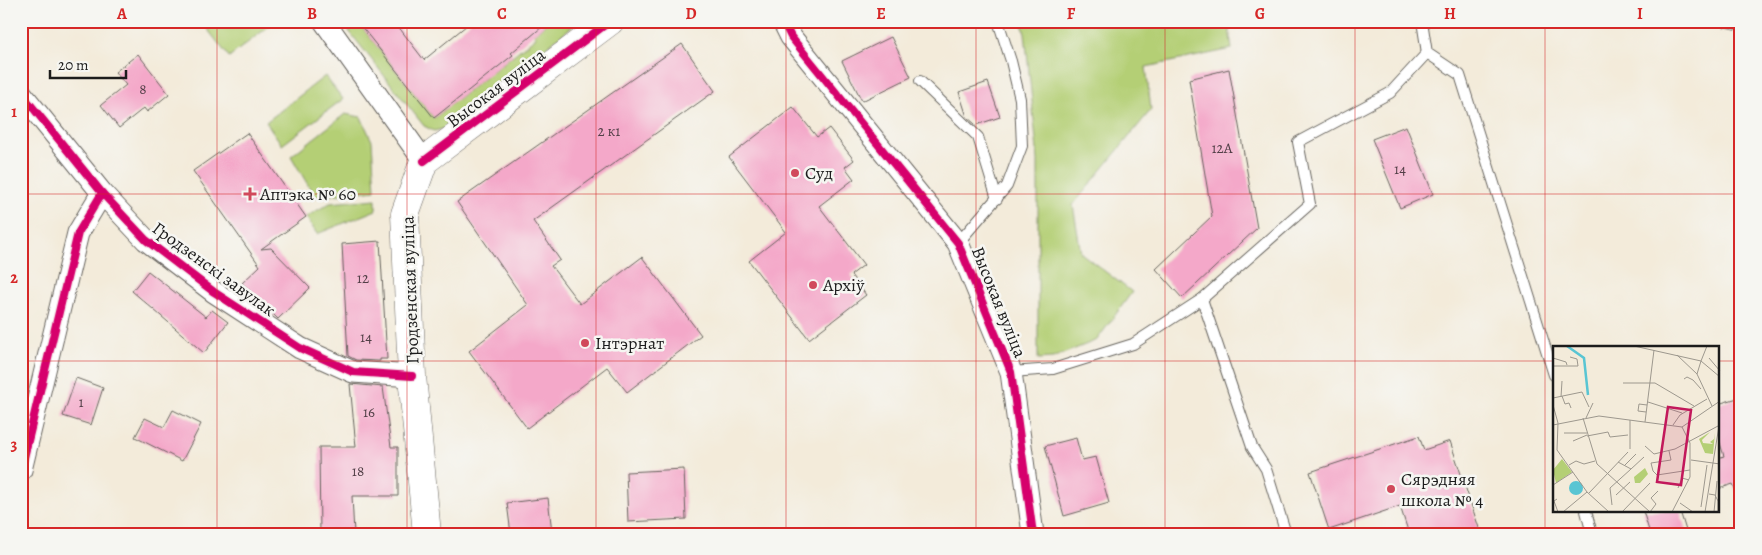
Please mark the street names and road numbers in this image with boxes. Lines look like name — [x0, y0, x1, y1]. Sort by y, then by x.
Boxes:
street label: Высокая вуліца — [442, 43, 551, 133]
street label: Гродзенская вуліца — [395, 215, 425, 365]
street label: Гродзенскі завулак — [147, 216, 281, 322]
street label: Высокая вуліца — [966, 243, 1032, 362]

